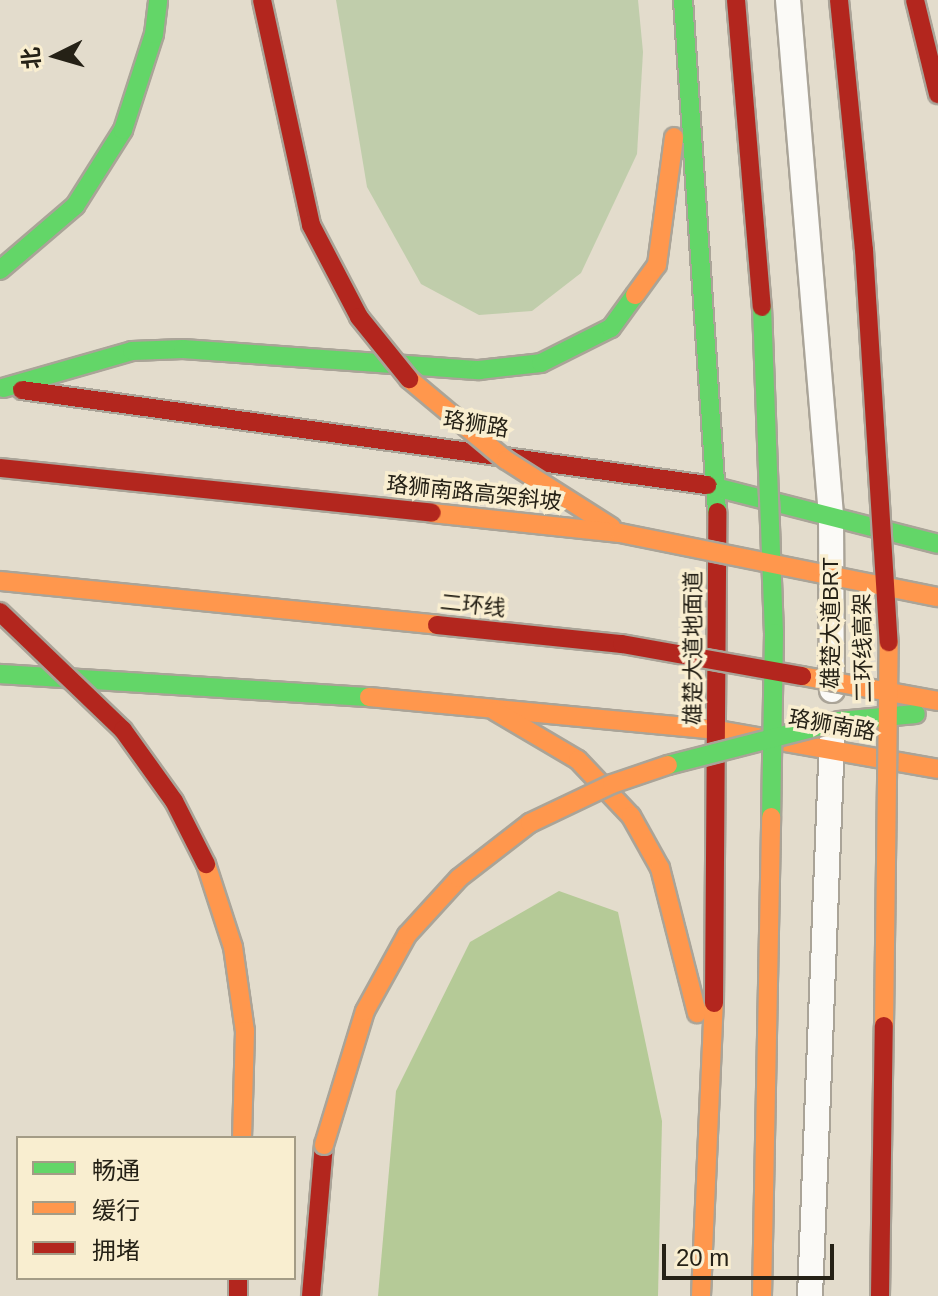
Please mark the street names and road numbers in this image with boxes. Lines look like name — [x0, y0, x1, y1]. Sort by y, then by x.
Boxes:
street label: 珞狮路 — [441, 406, 511, 442]
street label: 珞狮南路高架斜坡 — [385, 471, 563, 515]
street label: 雄楚大道BRT — [818, 557, 844, 689]
street label: 雄楚大道地面道 — [680, 571, 706, 725]
street label: 二环线 — [439, 588, 507, 622]
street label: 二环线高架 — [849, 593, 877, 703]
street label: 珞狮南路 — [786, 704, 878, 746]

